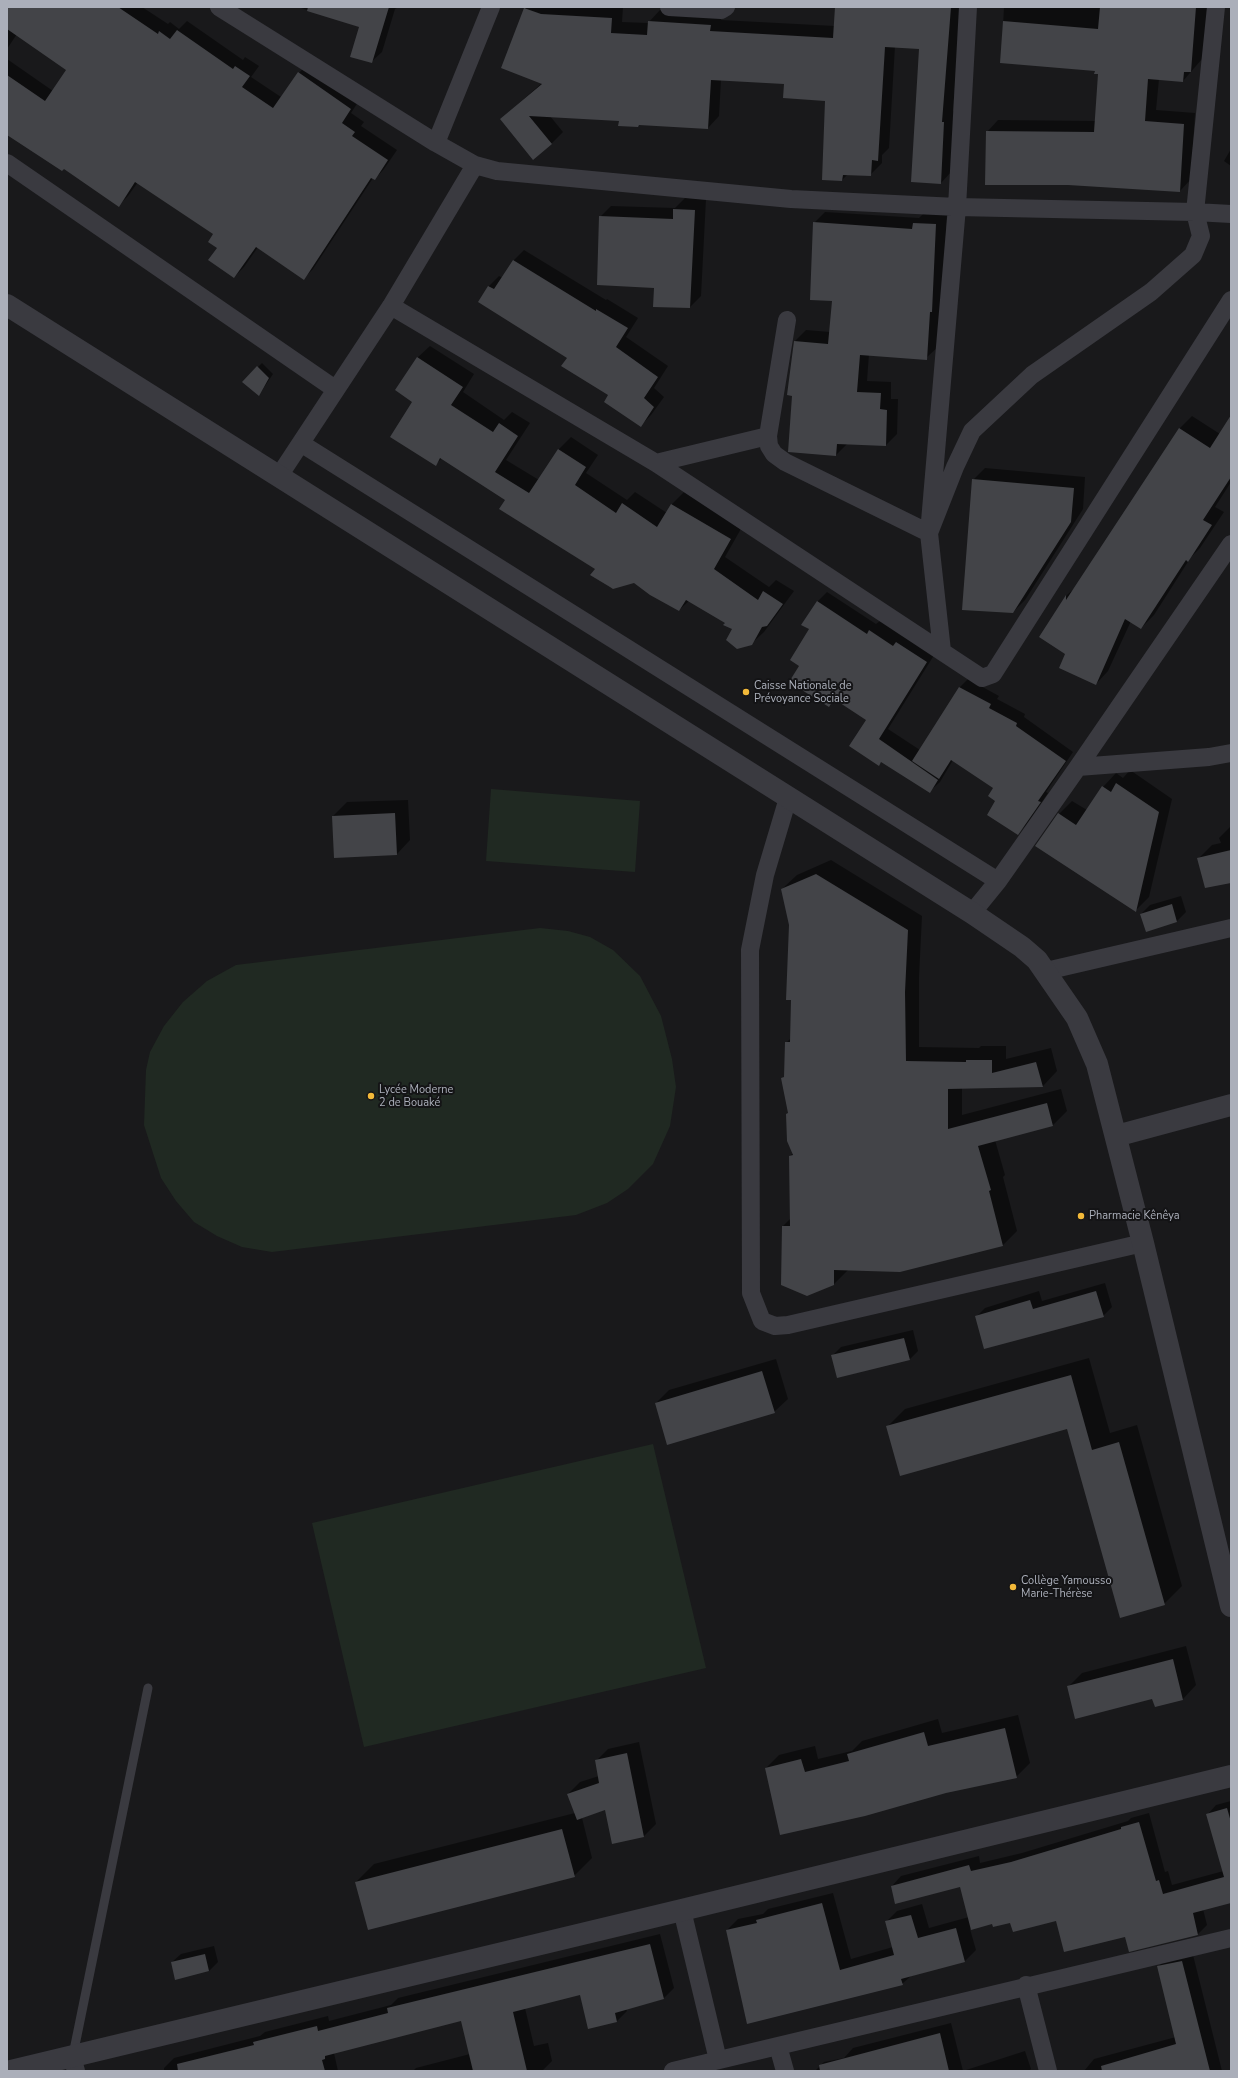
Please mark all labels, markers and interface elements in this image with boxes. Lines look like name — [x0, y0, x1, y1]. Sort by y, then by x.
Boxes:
place label: Caisse Nationale de Prévoyance Sociale — [754, 679, 852, 705]
marker: Caisse Nationale de Prévoyance Sociale — [741, 687, 751, 697]
place label: Lycée Moderne 2 de Bouaké — [379, 1083, 453, 1109]
marker: Lycée Moderne 2 de Bouaké — [366, 1091, 376, 1101]
place label: Pharmacie Kênêya — [1089, 1209, 1180, 1223]
marker: Pharmacie Kênêya — [1076, 1211, 1086, 1221]
place label: Collège Yamousso Marie-Thérèse — [1021, 1574, 1112, 1600]
marker: Collège Yamousso Marie-Thérèse — [1008, 1582, 1018, 1592]

